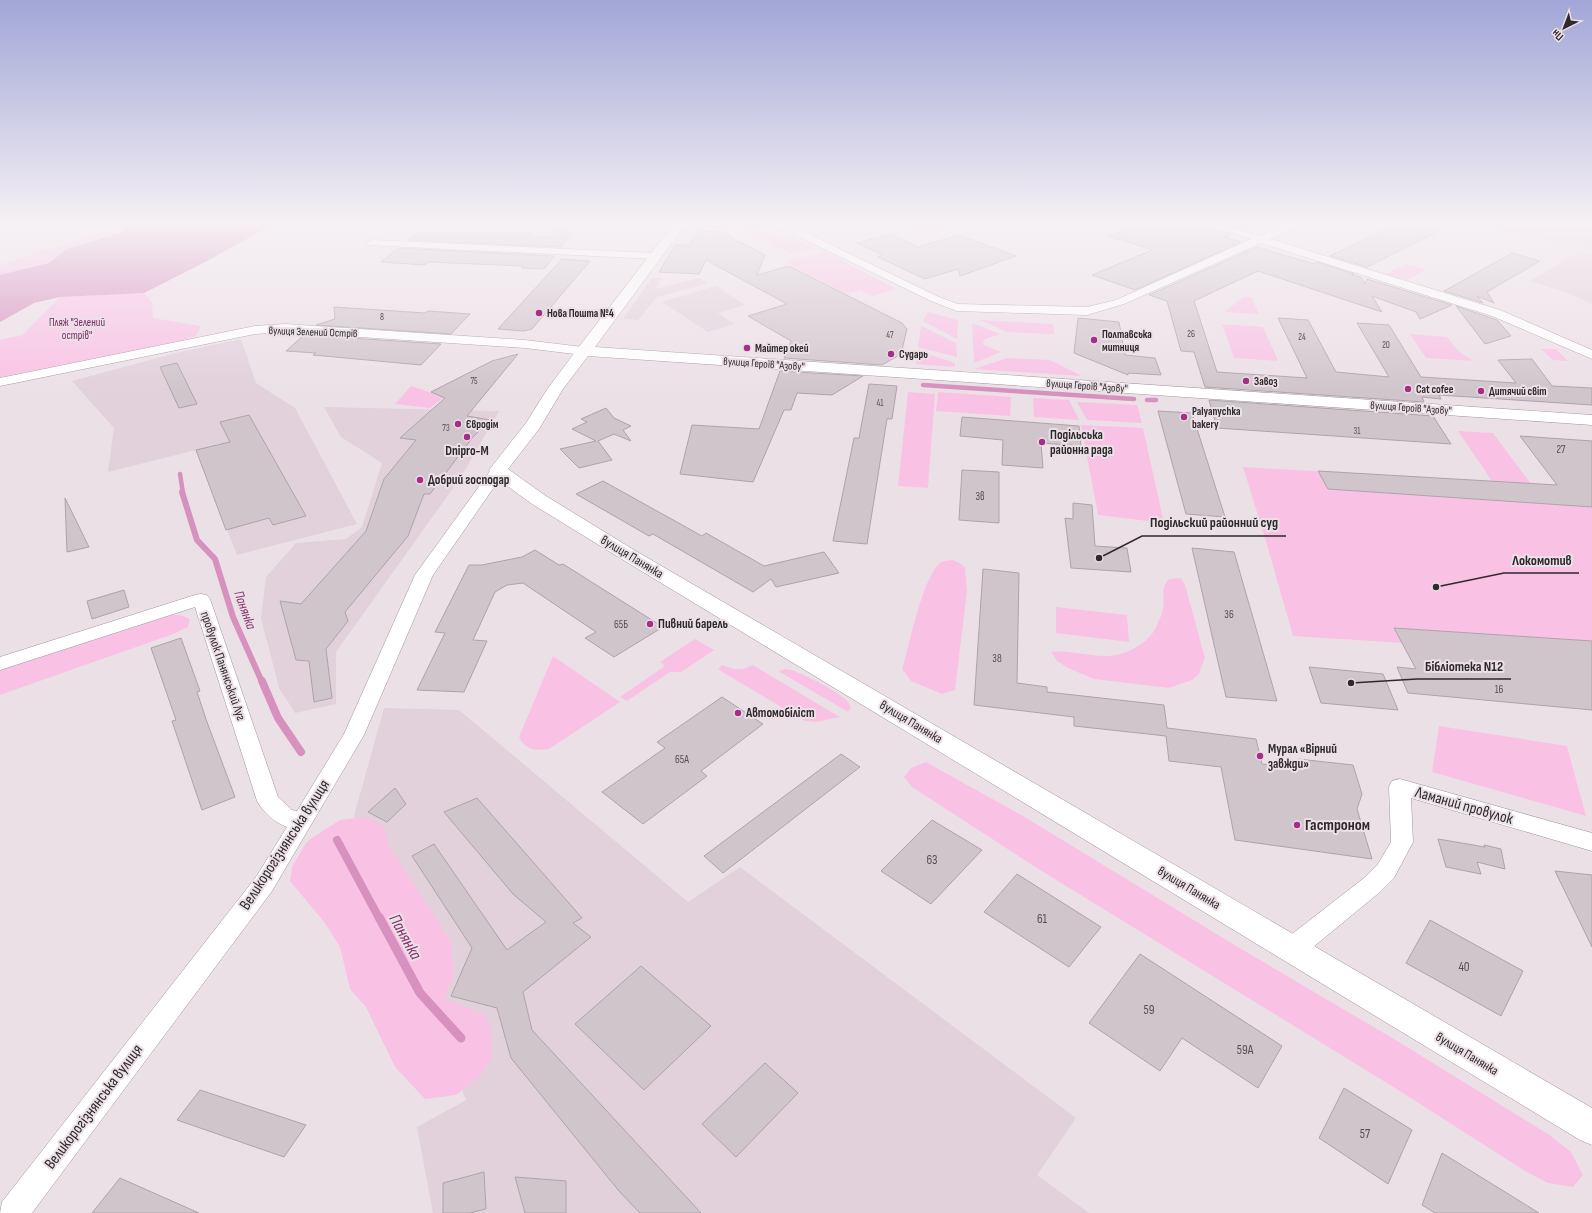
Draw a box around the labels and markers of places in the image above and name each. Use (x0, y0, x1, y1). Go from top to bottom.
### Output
place label: Нова Пошта №4 (547, 307, 614, 320)
marker: Нова Пошта №4 (534, 308, 544, 318)
place label: Полтавська митниця (1102, 328, 1152, 354)
marker: Полтавська митниця (1089, 335, 1099, 345)
place label: Майтер окей (755, 342, 809, 355)
marker: Майтер окей (742, 343, 752, 353)
place label: Сударь (899, 348, 928, 361)
marker: Сударь (886, 349, 896, 359)
place label: Завоз (1254, 375, 1278, 388)
marker: Завоз (1241, 376, 1251, 386)
place label: Cat cofee (1416, 383, 1454, 396)
marker: Cat cofee (1403, 384, 1413, 394)
place label: Дитячий світ (1489, 385, 1546, 398)
marker: Дитячий світ (1476, 386, 1486, 396)
place label: Palyanychka bakery (1192, 405, 1241, 431)
marker: Palyanychka bakery (1179, 412, 1189, 422)
place label: Євродім (466, 418, 499, 431)
marker: Євродім (453, 419, 463, 429)
place label: Подільська районна рада (1050, 427, 1113, 458)
marker: Dnipro-M (462, 432, 472, 442)
marker: Подільська районна рада (1037, 437, 1047, 447)
place label: Dnipro-M (445, 443, 489, 459)
place label: Добрий господар (428, 472, 510, 488)
marker: Добрий господар (415, 475, 425, 485)
callout: Подільский районний суд (1142, 510, 1286, 536)
callout: Локомотив (1504, 547, 1579, 573)
place label: Пивний барель (658, 616, 728, 632)
marker: Пивний барель (645, 619, 655, 629)
callout: Бібліотека N12 (1417, 653, 1511, 679)
place label: Автомобіліст (745, 705, 815, 721)
marker: Автомобіліст (733, 708, 743, 718)
place label: Мурал «Вірний завжди» (1268, 741, 1337, 772)
marker: Мурал «Вірний завжди» (1255, 751, 1265, 761)
place label: Гастроном (1305, 816, 1370, 835)
marker: Гастроном (1292, 820, 1302, 830)

